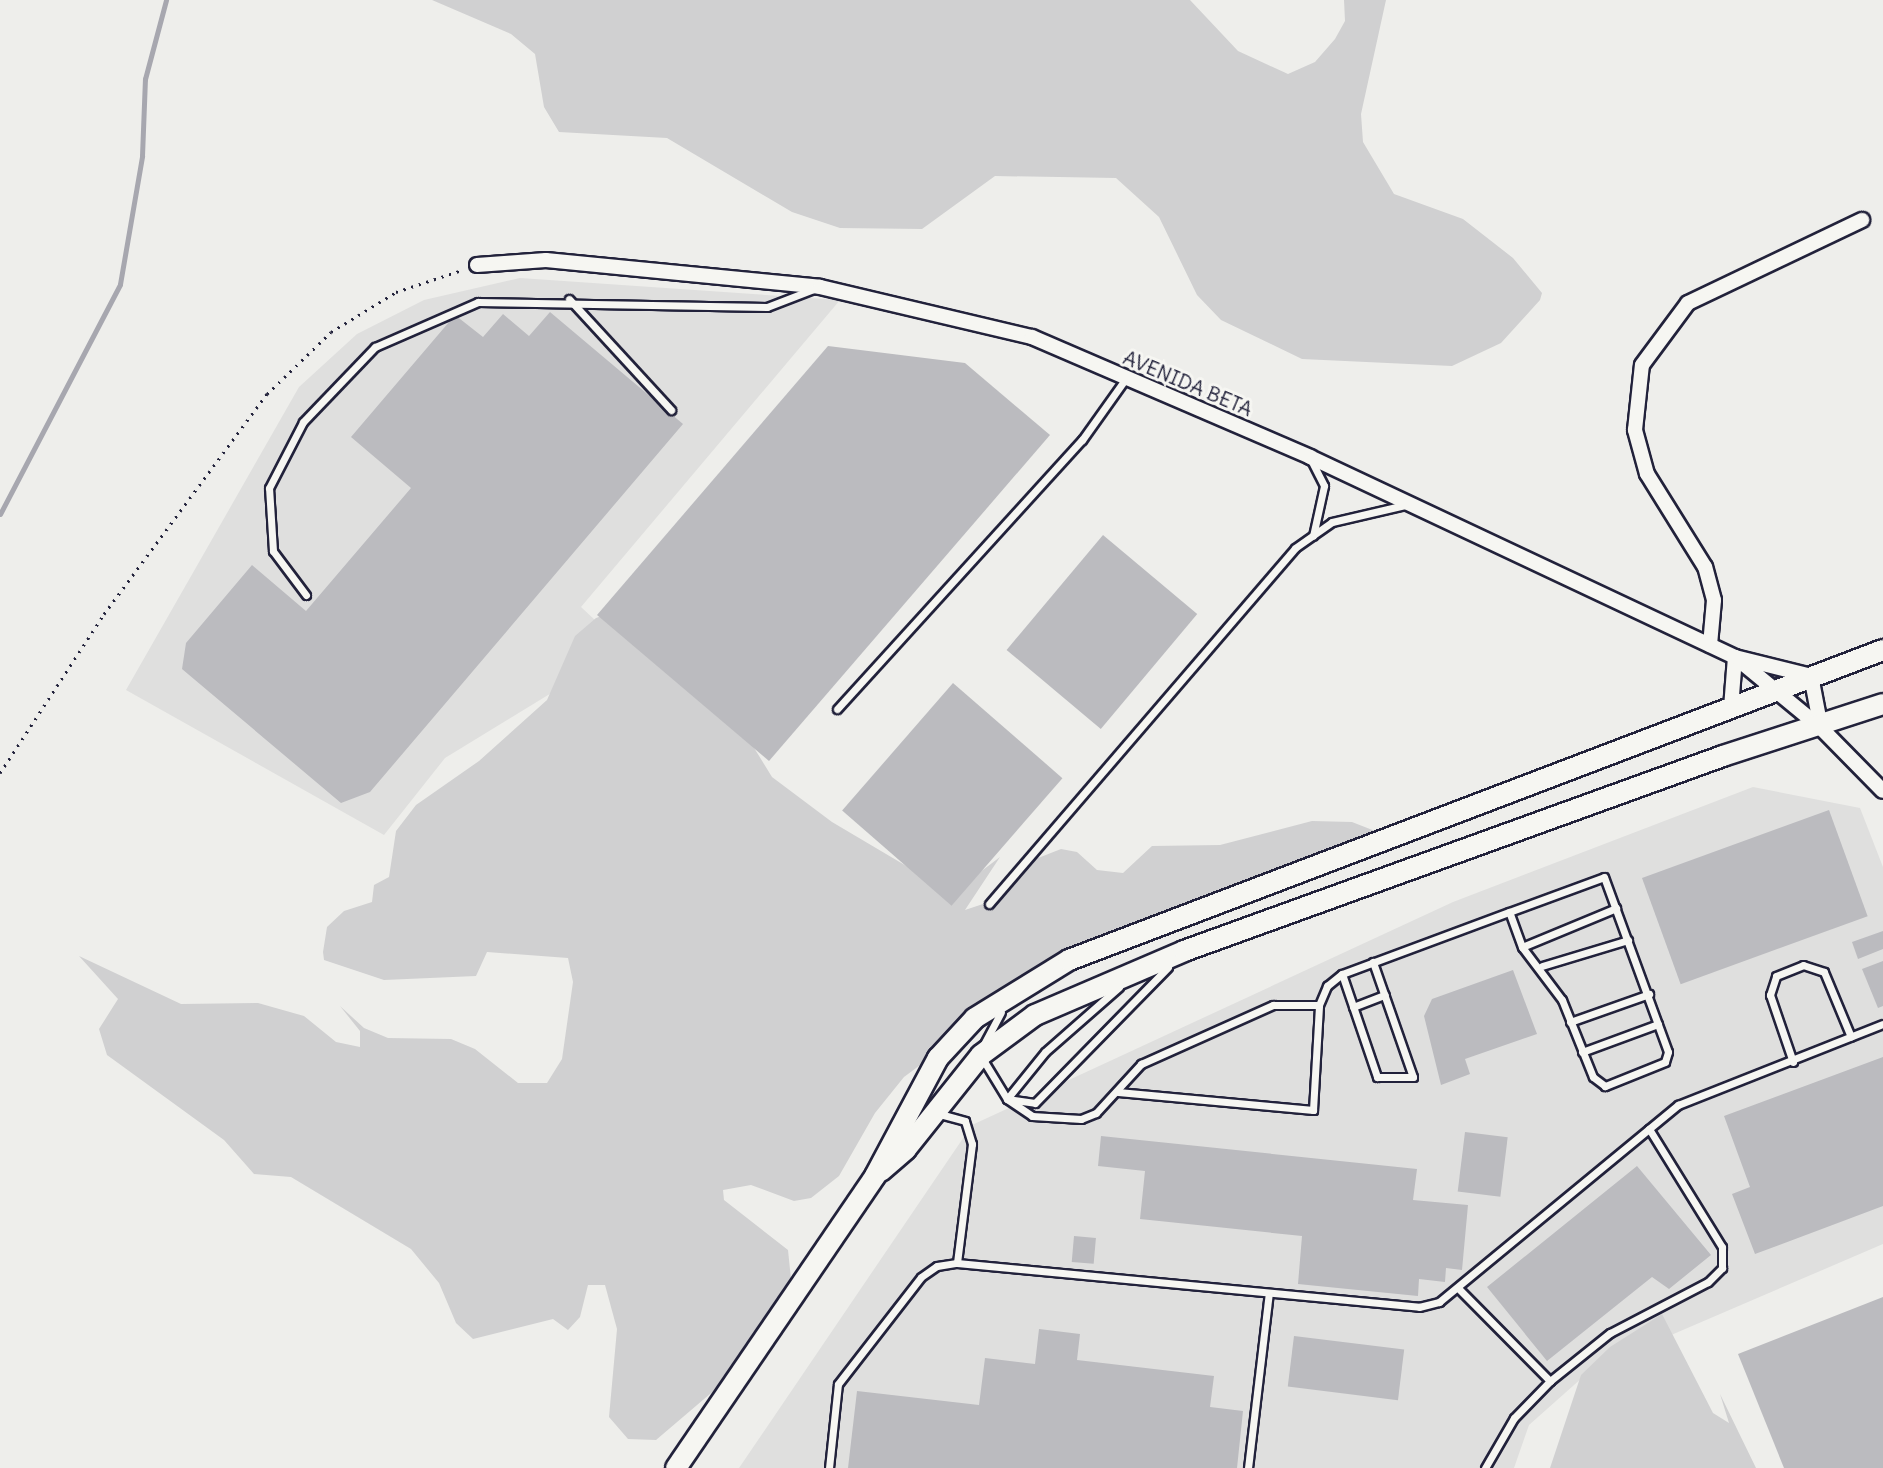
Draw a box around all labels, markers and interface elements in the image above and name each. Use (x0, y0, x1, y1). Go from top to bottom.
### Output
street label: AVENIDA BETA (1120, 345, 1256, 421)

